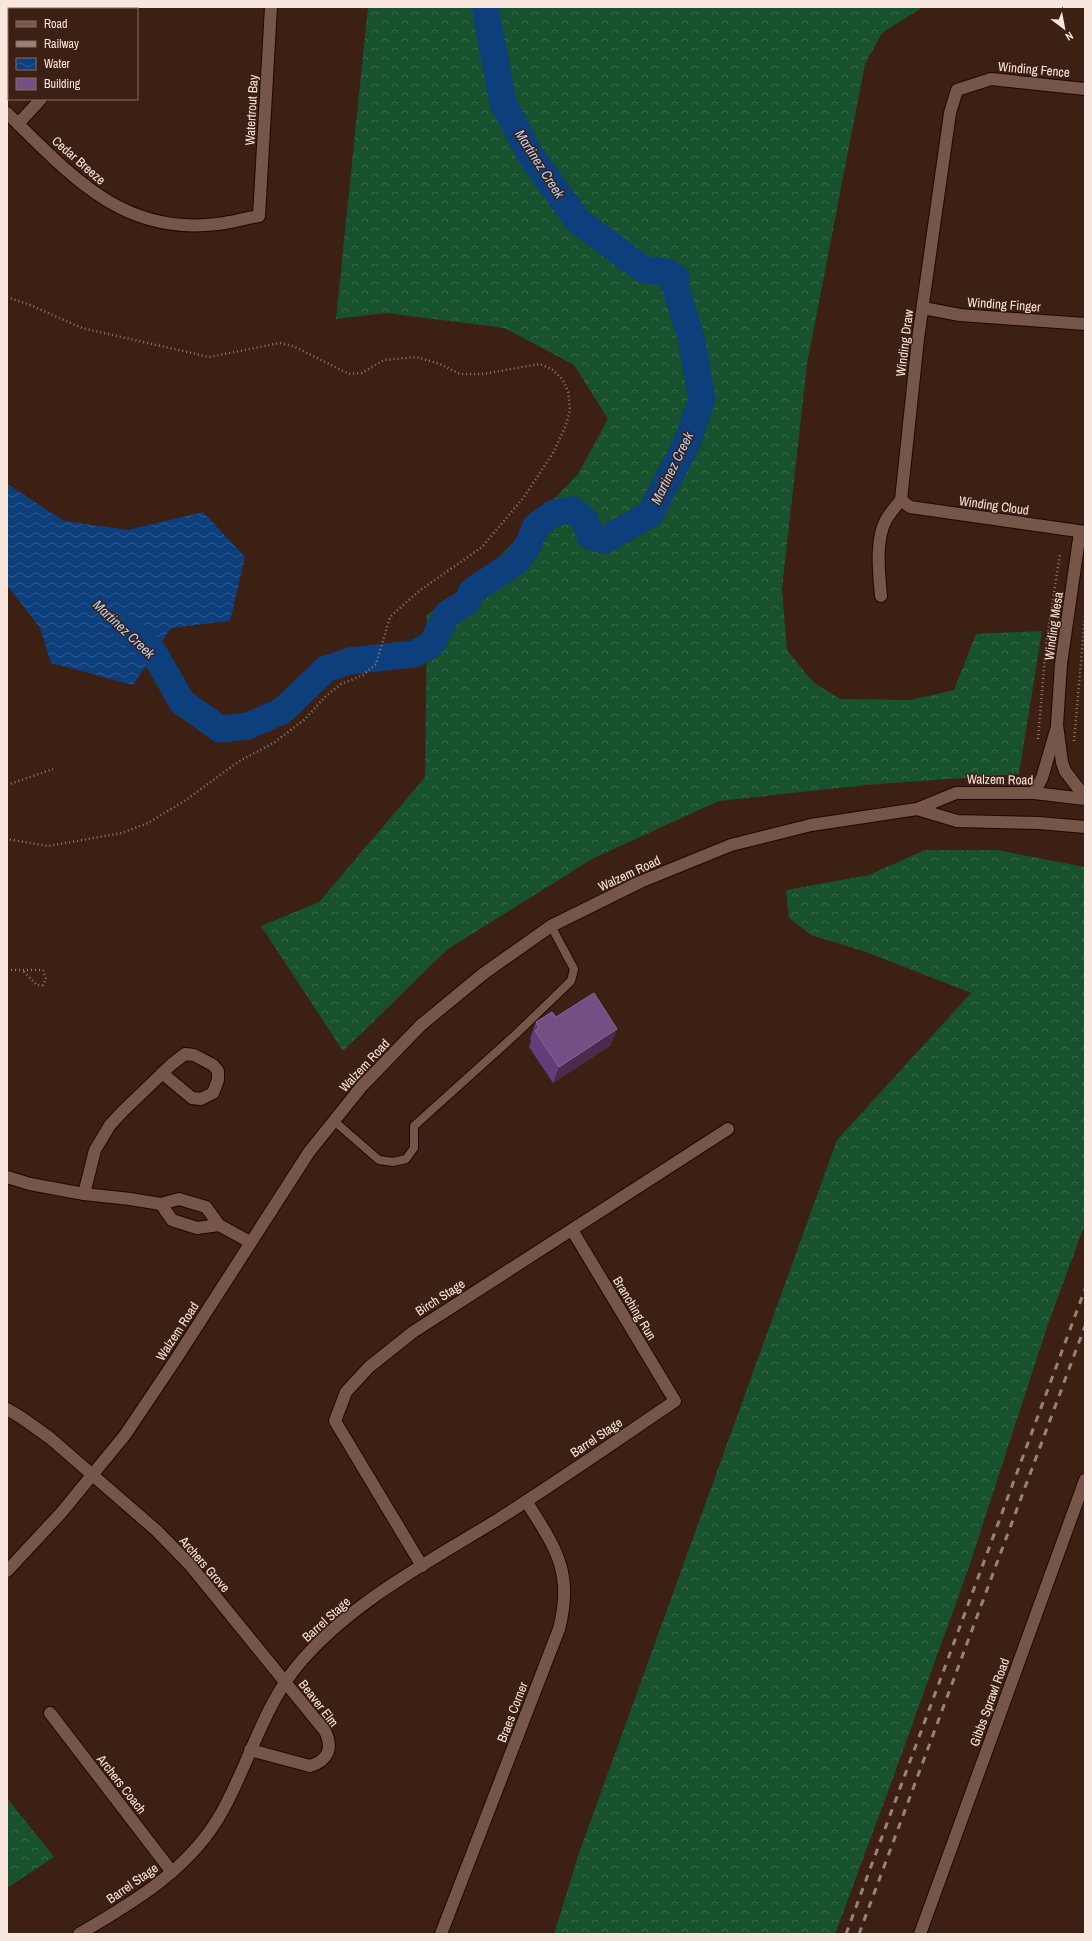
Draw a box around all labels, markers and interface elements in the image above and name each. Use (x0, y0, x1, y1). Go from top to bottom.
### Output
legend (8, 8, 138, 100)
north arrow (1044, 8, 1084, 48)
text: Road (44, 16, 68, 32)
text: N (1063, 29, 1076, 44)
text: Railway (44, 36, 79, 52)
text: Water (44, 56, 71, 72)
street label: Winding Fence (997, 58, 1071, 81)
street label: Watertrout Bay (241, 74, 262, 146)
text: Building (44, 76, 81, 92)
water label: Martinez Creek (511, 126, 570, 203)
street label: Cedar Breeze (48, 132, 109, 188)
street label: Winding Finger (967, 293, 1042, 316)
street label: Winding Draw (892, 308, 917, 378)
water label: Martinez Creek (647, 428, 698, 507)
street label: Winding Cloud (958, 492, 1030, 519)
street label: Winding Mesa (1040, 591, 1067, 661)
water label: Martinez Creek (89, 596, 160, 663)
street label: Walzem Road (967, 770, 1033, 789)
street label: Walzem Road (595, 852, 663, 895)
street label: Walzem Road (335, 1035, 393, 1095)
street label: Branching Run (609, 1273, 660, 1343)
street label: Birch Stage (412, 1275, 468, 1320)
street label: Walzem Road (152, 1299, 203, 1364)
street label: Barrel Stage (567, 1414, 626, 1461)
street label: Archers Grove (175, 1532, 234, 1596)
street label: Barrel Stage (299, 1593, 354, 1646)
street label: Gibbs Sprawl Road (966, 1656, 1013, 1749)
street label: Beaver Elm (295, 1676, 342, 1730)
street label: Braes Corner (493, 1679, 532, 1745)
street label: Archers Coach (93, 1751, 150, 1817)
street label: Barrel Stage (103, 1859, 161, 1907)

